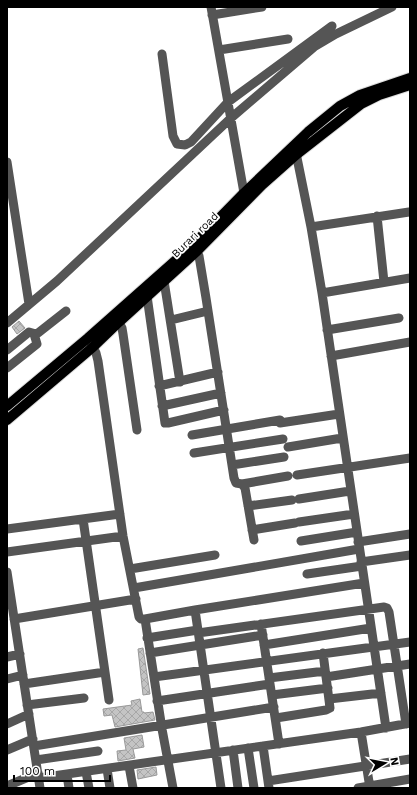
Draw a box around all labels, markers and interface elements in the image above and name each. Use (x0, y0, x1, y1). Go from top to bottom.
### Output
street label: Burari road (169, 210, 221, 260)
north arrow (365, 743, 405, 783)
text: N (387, 756, 401, 766)
scale bar (14, 757, 110, 783)
text: 100 m (20, 764, 55, 778)

